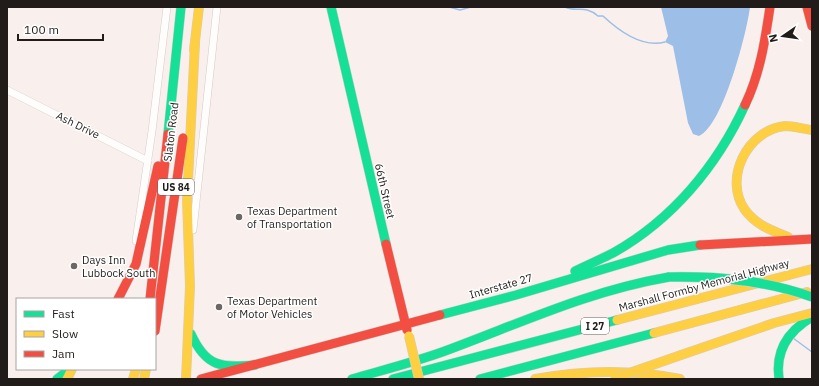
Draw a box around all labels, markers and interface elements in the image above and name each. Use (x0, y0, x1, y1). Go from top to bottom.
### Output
scale bar (18, 16, 103, 42)
north arrow (763, 16, 803, 56)
text: 100 m (24, 22, 59, 37)
text: N (766, 33, 781, 44)
street label: Slaton Road (160, 102, 182, 162)
street label: Ash Drive (54, 108, 102, 142)
street label: 66th Street (372, 162, 398, 220)
road number: US 84 (158, 179, 194, 195)
place label: Texas Department of Transportation (247, 204, 337, 231)
marker: Texas Department of Transportation (234, 212, 244, 222)
place label: Days Inn Lubbock South (82, 253, 155, 280)
street label: Marshall Formby Memorial Highway (617, 255, 791, 315)
marker: Days Inn Lubbock South (69, 261, 79, 271)
street label: Interstate 27 (468, 270, 534, 302)
place label: Texas Department of Motor Vehicles (227, 294, 317, 321)
legend (16, 298, 156, 370)
marker: Texas Department of Motor Vehicles (214, 302, 224, 312)
text: Fast (52, 306, 75, 321)
road number: I 27 (581, 318, 609, 334)
text: Slow (52, 326, 78, 341)
text: Jam (52, 346, 75, 361)

